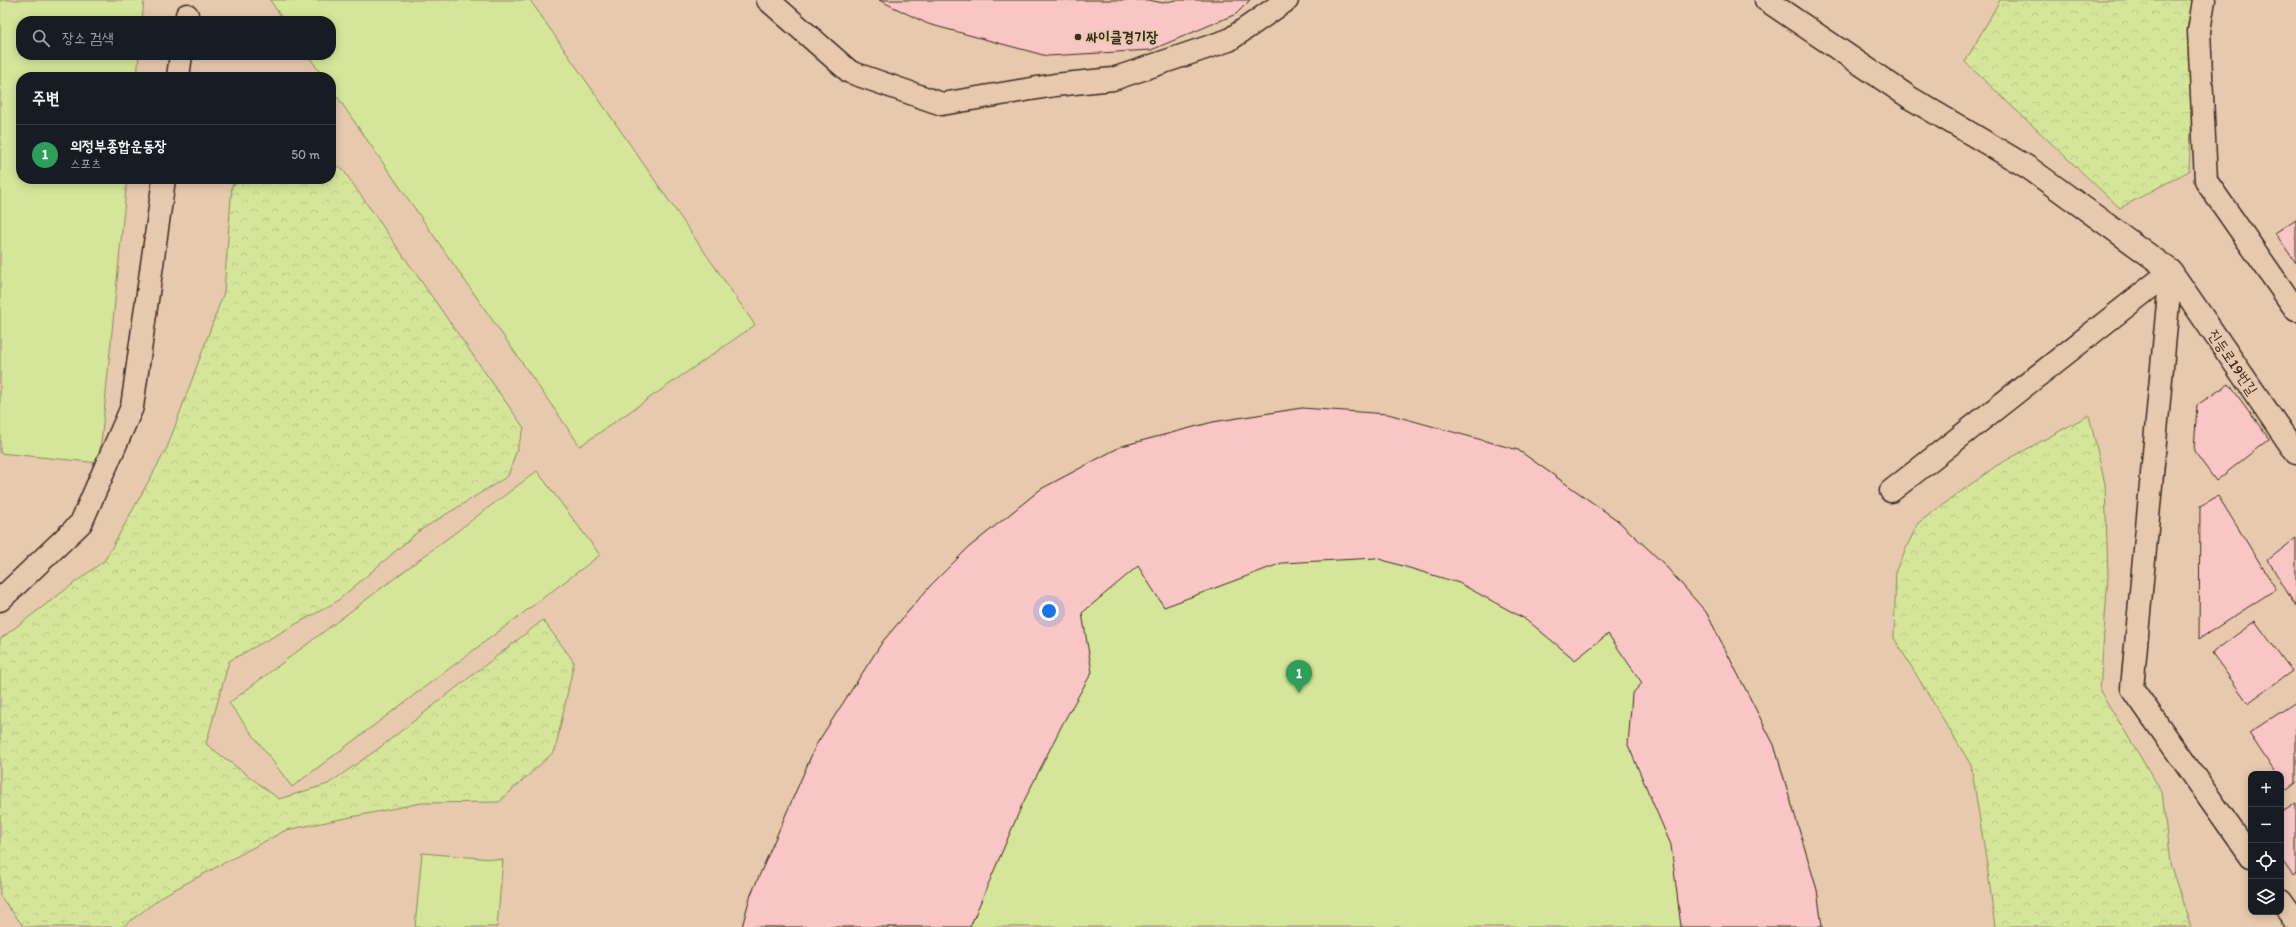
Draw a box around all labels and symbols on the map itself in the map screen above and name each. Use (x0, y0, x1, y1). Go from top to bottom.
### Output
place label: 싸이클경기장 (1085, 28, 1158, 46)
marker: 싸이클경기장 (1073, 32, 1083, 42)
street label: 진등로19번길 (2205, 326, 2261, 398)
your location (1039, 601, 1059, 621)
pin: 1 (1286, 660, 1312, 693)

